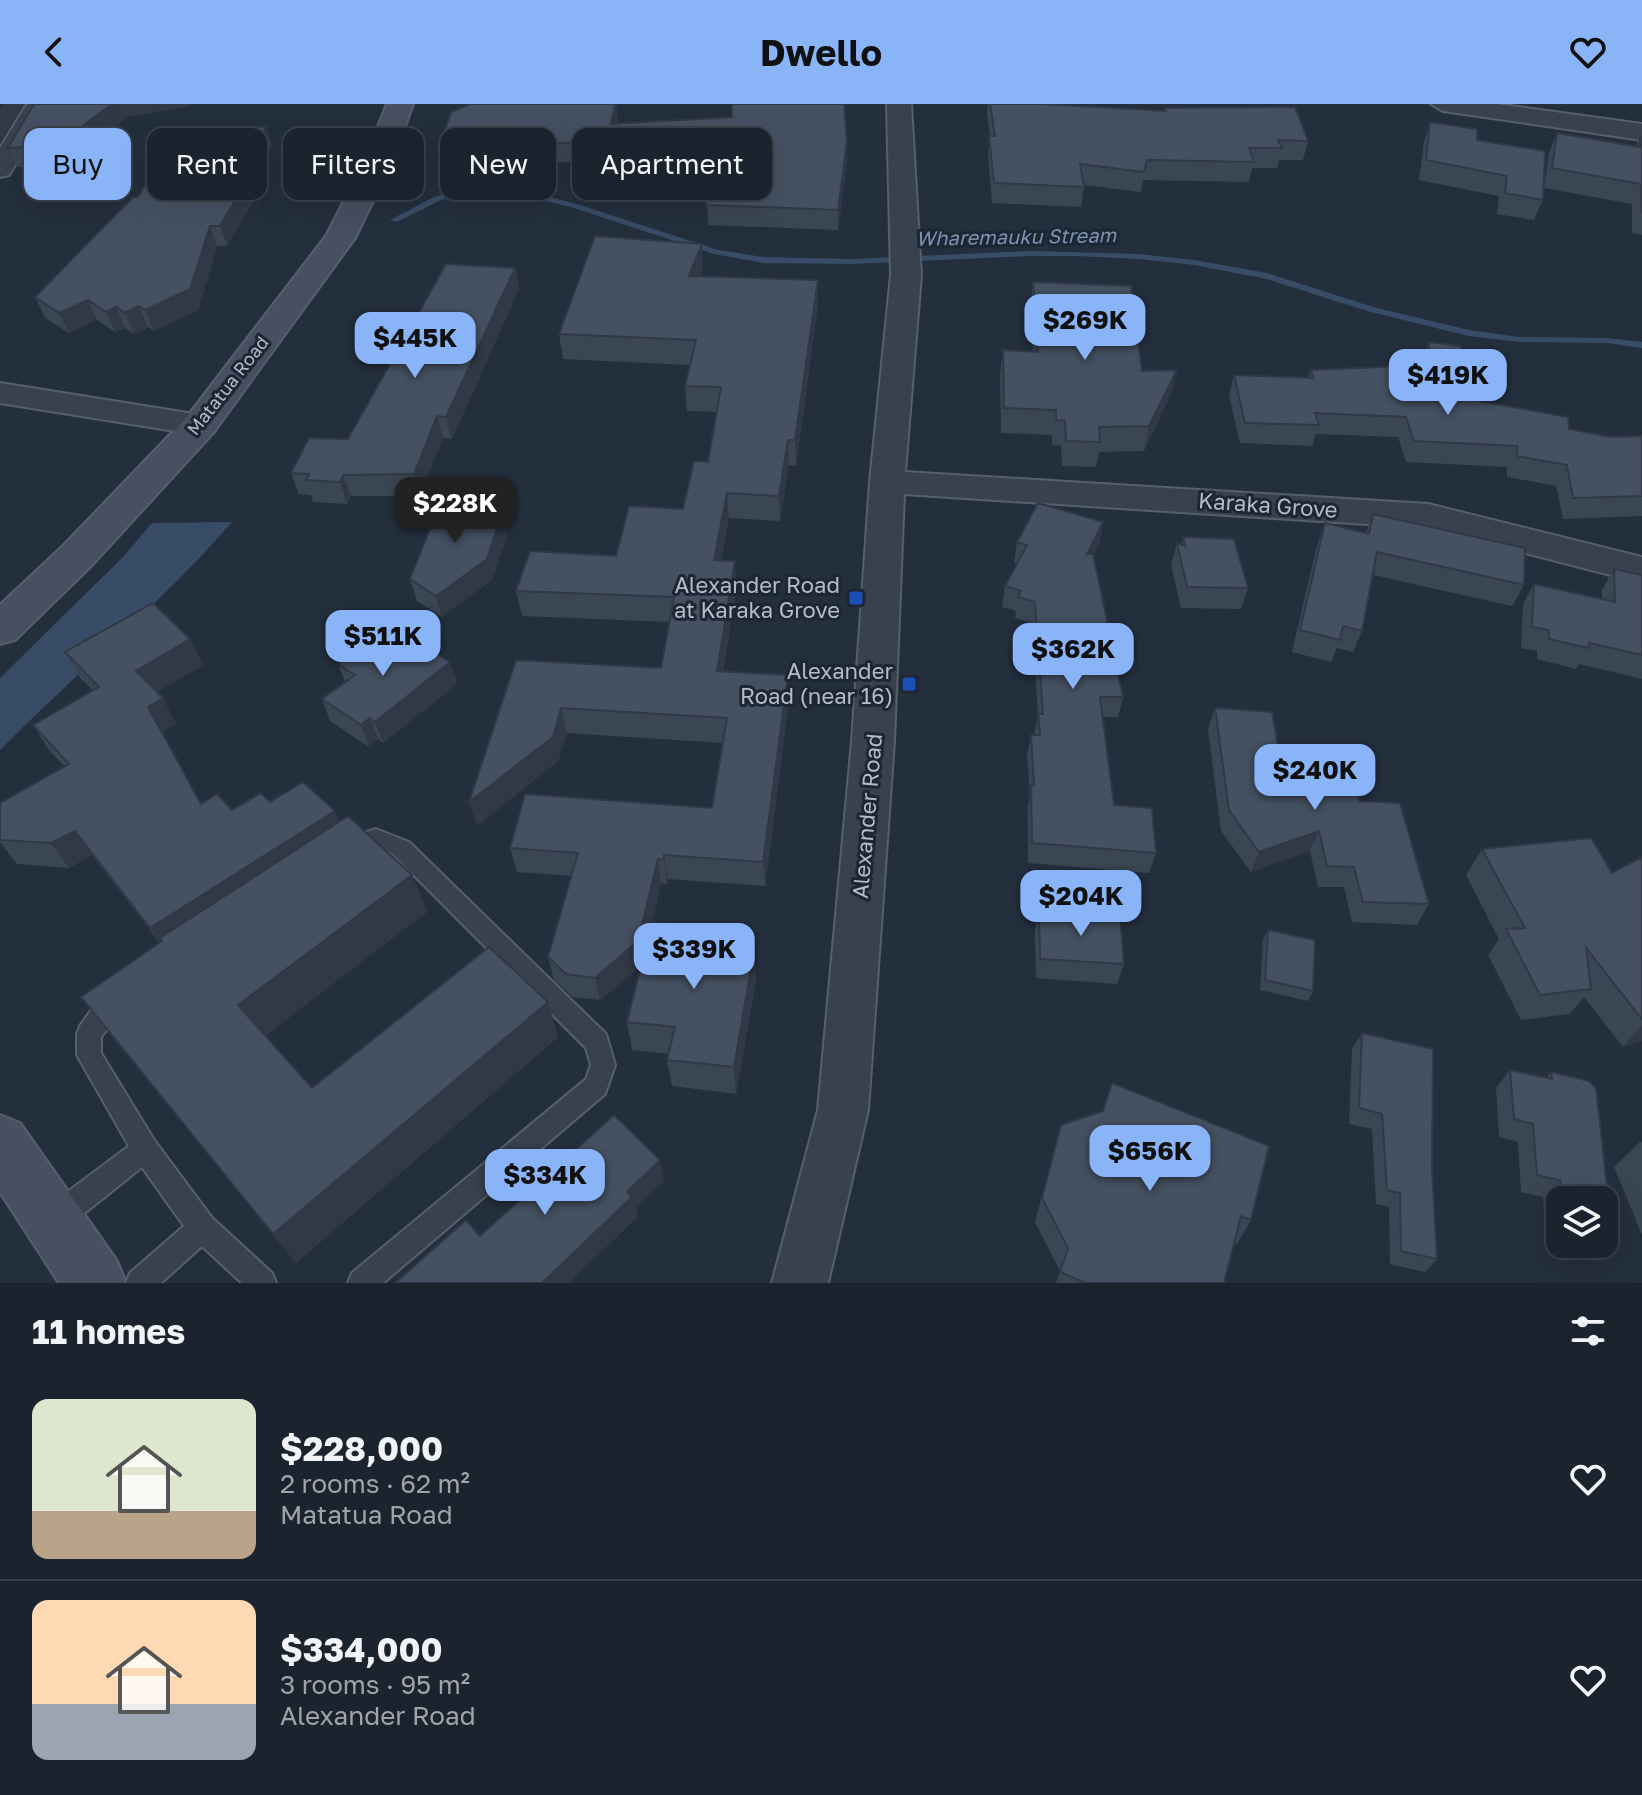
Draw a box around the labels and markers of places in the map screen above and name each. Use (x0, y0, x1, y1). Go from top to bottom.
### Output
pin: $269K (1029, 294, 1141, 362)
pin: $445K (359, 312, 471, 380)
pin: $419K (1392, 349, 1504, 417)
pin: $228K (399, 477, 511, 545)
place label: Alexander Road at Karaka Grove (674, 571, 840, 623)
marker: Alexander Road at Karaka Grove (847, 589, 865, 607)
pin: $511K (327, 610, 439, 678)
pin: $362K (1017, 623, 1129, 691)
place label: Alexander Road (near 16) (740, 657, 893, 709)
marker: Alexander Road (near 16) (900, 675, 918, 693)
pin: $240K (1259, 744, 1371, 812)
pin: $204K (1025, 870, 1137, 938)
pin: $339K (638, 923, 750, 991)
pin: $656K (1094, 1125, 1206, 1193)
pin: $334K (489, 1149, 601, 1217)

